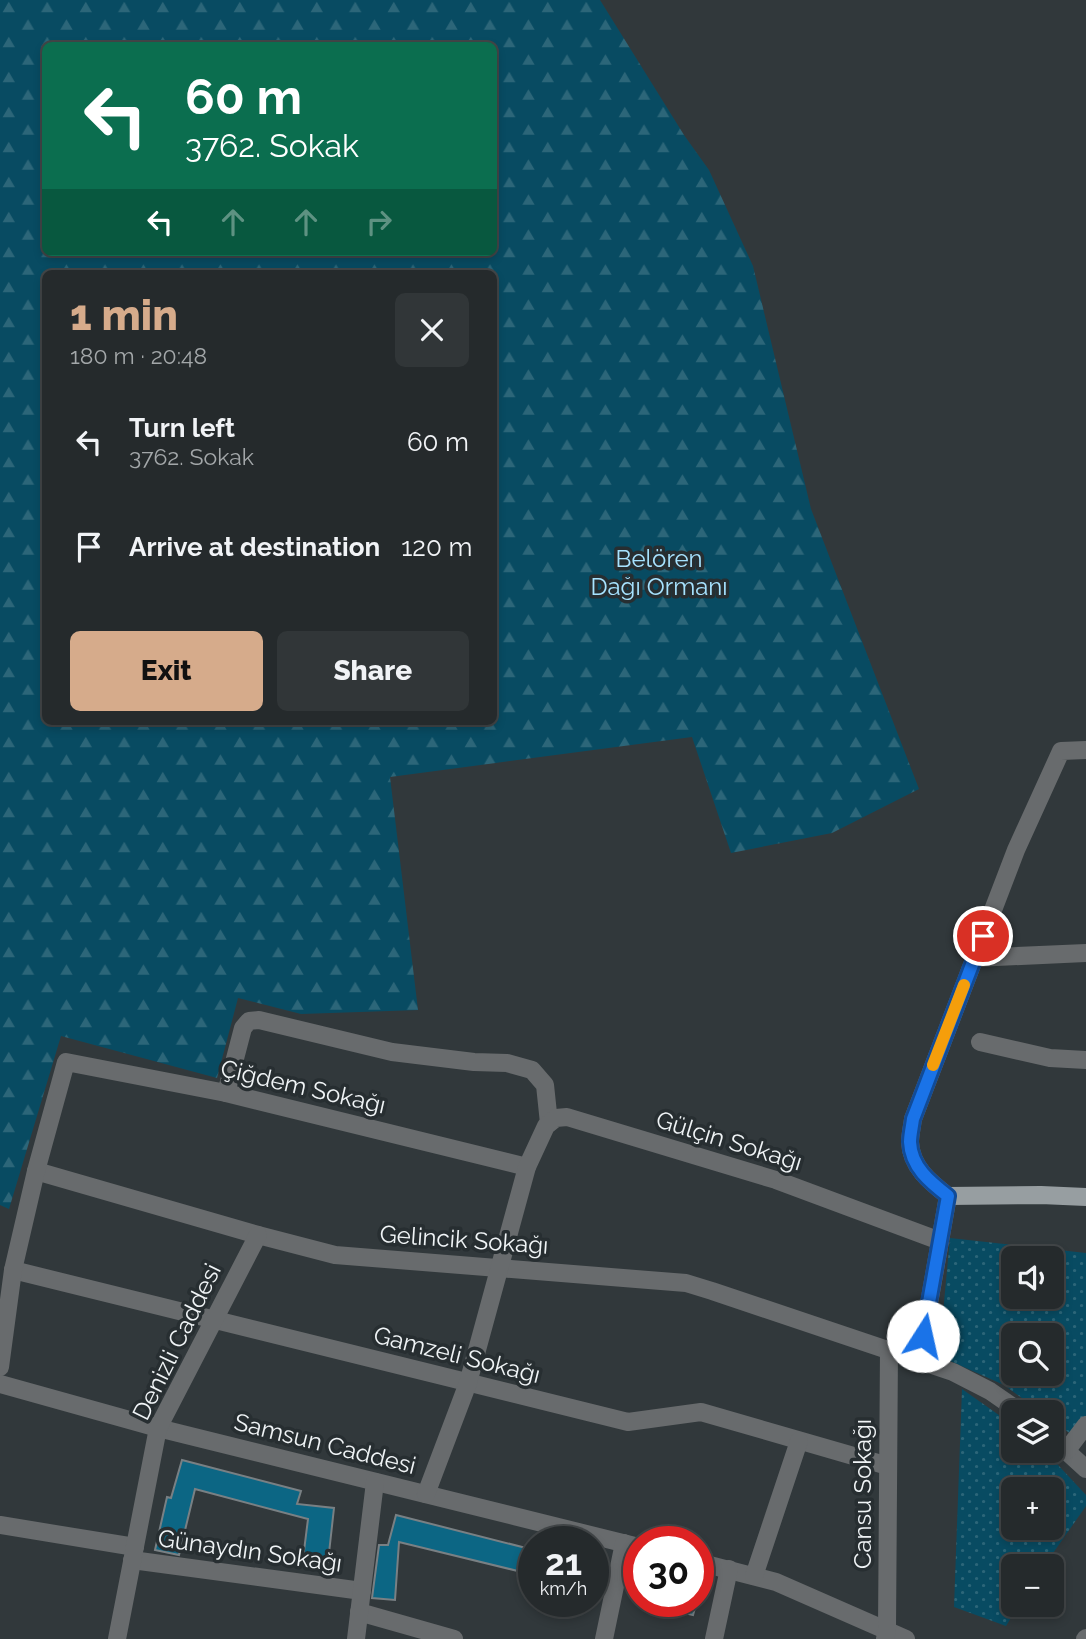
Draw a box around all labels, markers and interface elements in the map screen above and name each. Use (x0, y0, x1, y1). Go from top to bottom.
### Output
text: 60 m (185, 68, 302, 125)
icon: left (70, 70, 161, 161)
text: 3762. Sokak (185, 127, 359, 164)
icon: left (141, 203, 179, 241)
icon: ahead (214, 203, 252, 241)
icon: ahead (287, 203, 325, 241)
icon: right (360, 203, 398, 241)
text: 1 min (70, 291, 178, 340)
button: close (395, 293, 469, 367)
text: 180 m · 20:48 (70, 342, 207, 369)
text: Turn left (129, 413, 235, 443)
icon: left (70, 423, 108, 461)
text: 60 m (407, 427, 469, 457)
text: 3762. Sokak (129, 443, 254, 470)
icon: arrive (70, 528, 108, 566)
text: Arrive at destination (129, 532, 380, 562)
text: 120 m (401, 532, 472, 562)
park label: Belören Dağı Ormanı (590, 544, 728, 601)
button: Exit (70, 631, 263, 711)
button: Share (277, 631, 469, 711)
pin (953, 906, 1013, 966)
icon: arrive (964, 917, 1002, 955)
street label: Çiğdem Sokağı (218, 1053, 388, 1120)
street label: Gülçin Sokağı (653, 1105, 806, 1176)
street label: Gelincik Sokağı (379, 1219, 549, 1260)
map controls (1001, 1246, 1064, 1617)
button: sound (1001, 1246, 1064, 1309)
street label: Denizli Caddesi (126, 1259, 227, 1425)
position arrow (886, 1299, 960, 1373)
street label: Gamzeli Sokağı (371, 1320, 543, 1389)
button: search (1001, 1323, 1064, 1386)
button: layers (1001, 1400, 1064, 1463)
street label: Samsun Caddesi (231, 1407, 419, 1480)
street label: Cansu Sokağı (848, 1419, 877, 1569)
button: + (1001, 1477, 1064, 1540)
street label: Günaydın Sokağı (156, 1523, 344, 1578)
speed limit sign: 30 (623, 1526, 714, 1617)
text: 21 (545, 1542, 582, 1583)
button: − (1001, 1554, 1064, 1617)
text: km/h (540, 1578, 587, 1599)

